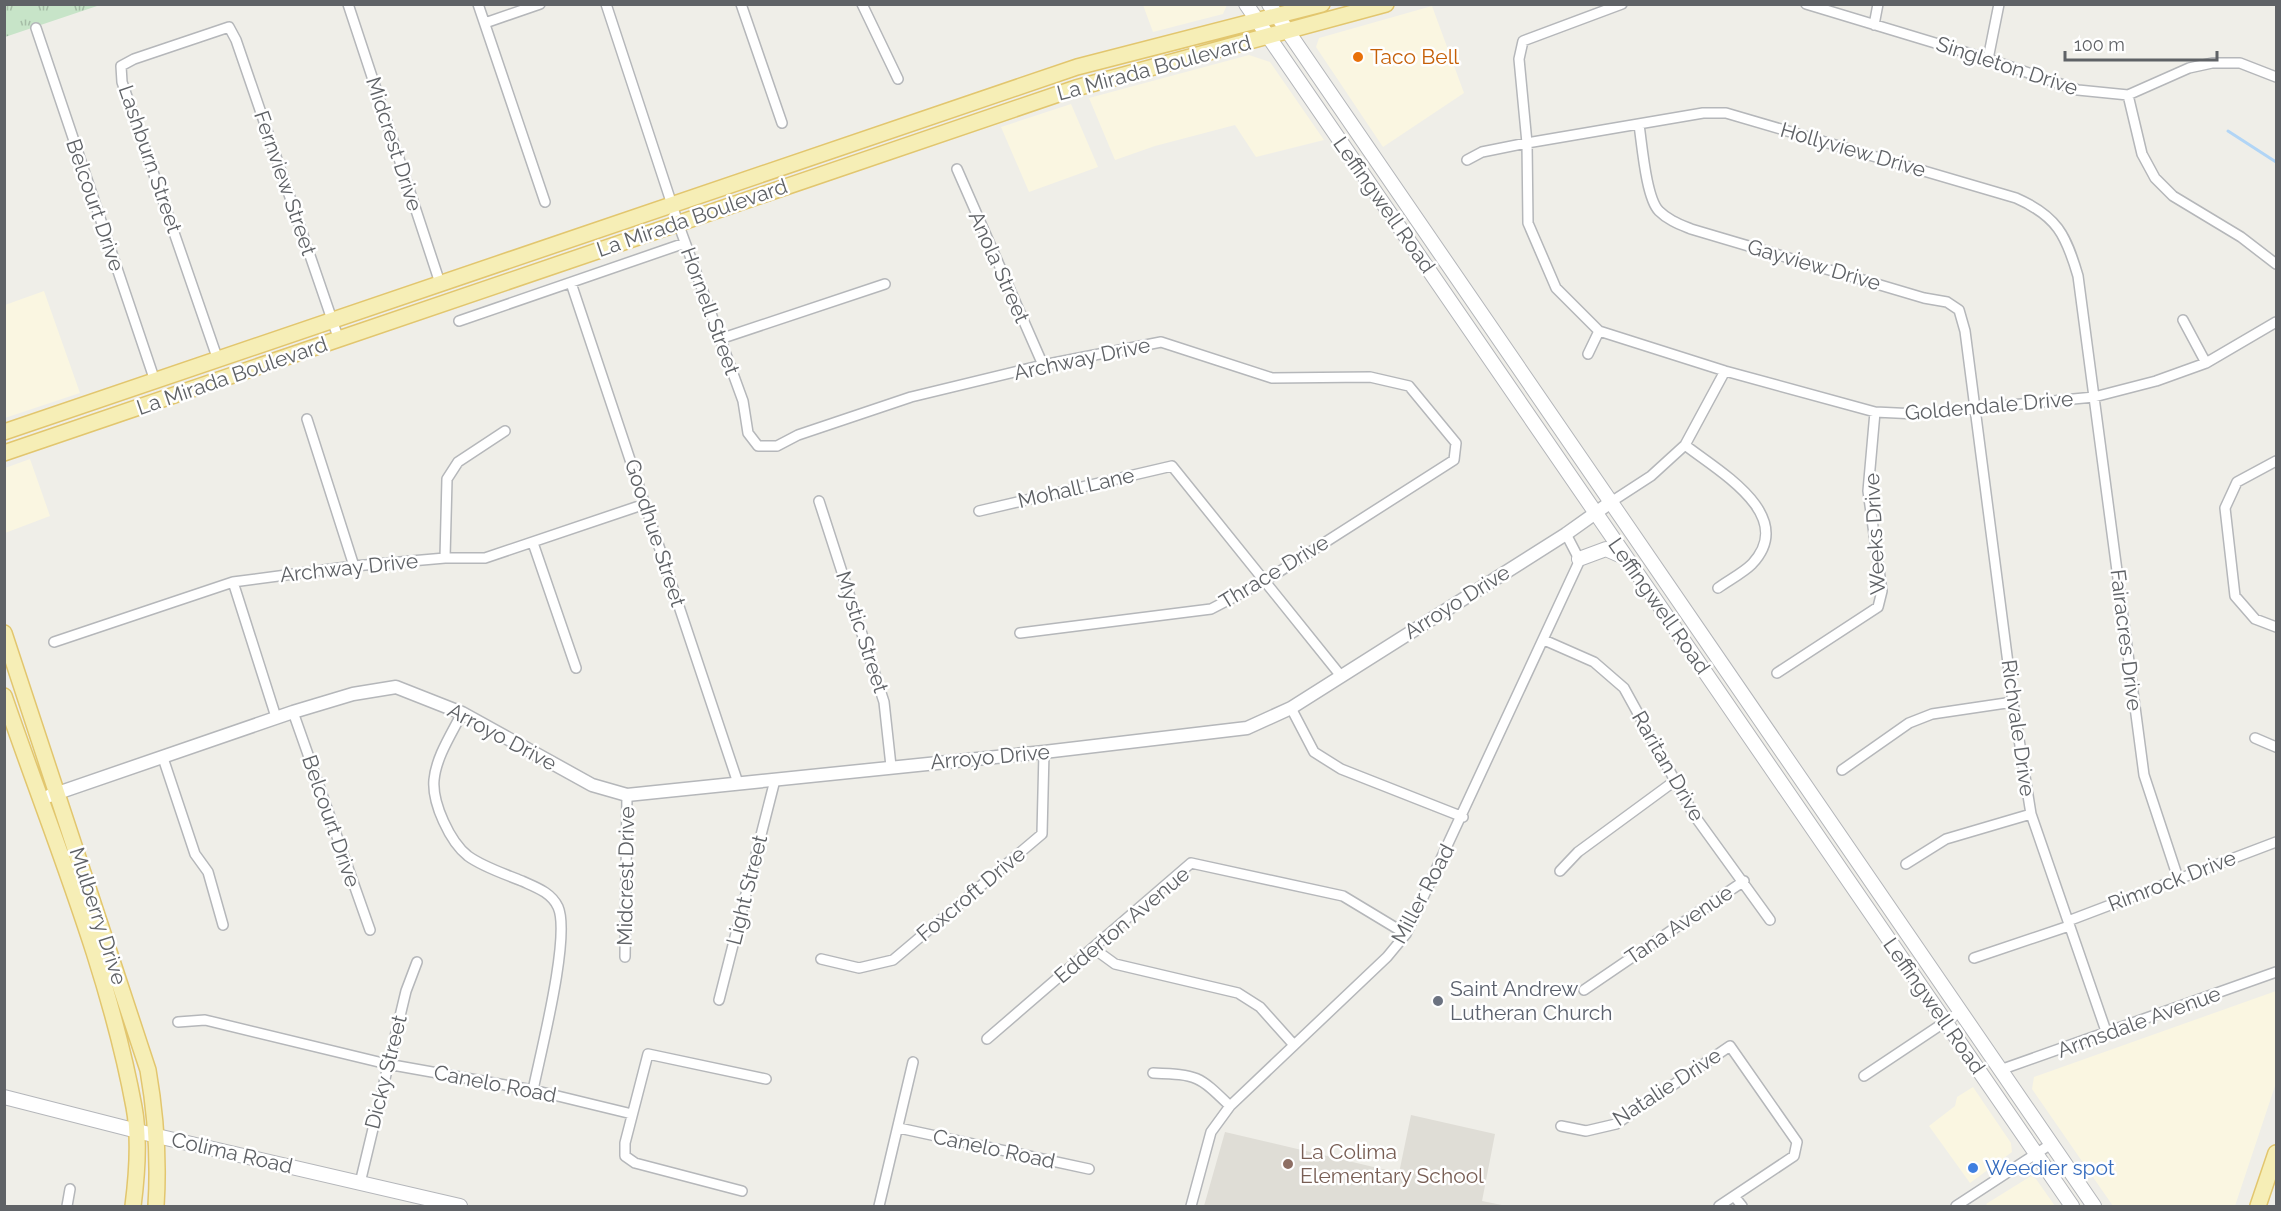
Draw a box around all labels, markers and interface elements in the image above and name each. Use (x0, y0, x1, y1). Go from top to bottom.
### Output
scale bar (2065, 24, 2216, 62)
street label: La Mirada Boulevard (1054, 30, 1254, 105)
street label: Singleton Drive (1933, 31, 2081, 100)
text: 100 m (2074, 34, 2125, 55)
place label: Taco Bell (1370, 44, 1459, 69)
marker: Taco Bell (1351, 50, 1365, 64)
street label: Midcrest Drive (361, 74, 428, 214)
street label: Lashburn Street (113, 82, 187, 236)
street label: Fernview Street (249, 107, 322, 258)
street label: Hollyview Drive (1778, 117, 1929, 182)
street label: Leffingwell Road (1328, 132, 1441, 278)
street label: Belcourt Drive (61, 135, 130, 274)
street label: La Mirada Boulevard (593, 173, 790, 262)
street label: Anola Street (964, 207, 1035, 327)
street label: Gayview Drive (1745, 234, 1884, 295)
street label: Hornell Street (676, 244, 745, 378)
street label: La Mirada Boulevard (133, 331, 330, 420)
street label: Archway Drive (1011, 332, 1152, 385)
street label: Goldendale Drive (1904, 386, 2074, 425)
street label: Goodhue Street (620, 456, 691, 610)
street label: Mohall Lane (1015, 462, 1137, 513)
street label: Weeks Drive (1859, 472, 1890, 596)
street label: Thrace Drive (1215, 529, 1333, 614)
street label: Leffingwell Road (1603, 533, 1716, 679)
street label: Archway Drive (279, 548, 419, 587)
street label: Arroyo Drive (1399, 559, 1514, 644)
street label: Mystic Street (831, 568, 894, 696)
street label: Fairacres Drive (2105, 568, 2148, 712)
street label: Richvale Drive (1997, 658, 2040, 798)
street label: Arroyo Drive (444, 697, 561, 776)
street label: Raritan Drive (1627, 706, 1710, 825)
street label: Arroyo Drive (929, 739, 1051, 774)
street label: Belcourt Drive (297, 751, 366, 890)
street label: Midcrest Drive (612, 806, 639, 946)
street label: Light Street (721, 832, 772, 948)
street label: Miller Road (1386, 840, 1459, 948)
street label: Foxcroft Drive (911, 841, 1030, 946)
street label: Mulberry Drive (65, 844, 132, 988)
street label: Rimrock Drive (2104, 845, 2239, 916)
street label: Edderton Avenue (1049, 861, 1194, 988)
street label: Tana Avenue (1620, 880, 1737, 970)
street label: Leffingwell Road (1878, 933, 1991, 1079)
place label: Saint Andrew Lutheran Church (1450, 976, 1613, 1025)
street label: Armsdale Avenue (2054, 980, 2224, 1063)
marker: Saint Andrew Lutheran Church (1431, 994, 1445, 1008)
street label: Dicky Street (359, 1012, 412, 1131)
street label: Natalie Drive (1608, 1042, 1726, 1131)
street label: Canelo Road (432, 1059, 559, 1108)
street label: Canelo Road (931, 1123, 1058, 1174)
street label: Colima Road (169, 1126, 295, 1179)
place label: La Colima Elementary School (1300, 1139, 1484, 1188)
place label: Weedier spot (1985, 1155, 2115, 1180)
marker: La Colima Elementary School (1281, 1157, 1295, 1171)
marker: Weedier spot (1966, 1161, 1980, 1175)

